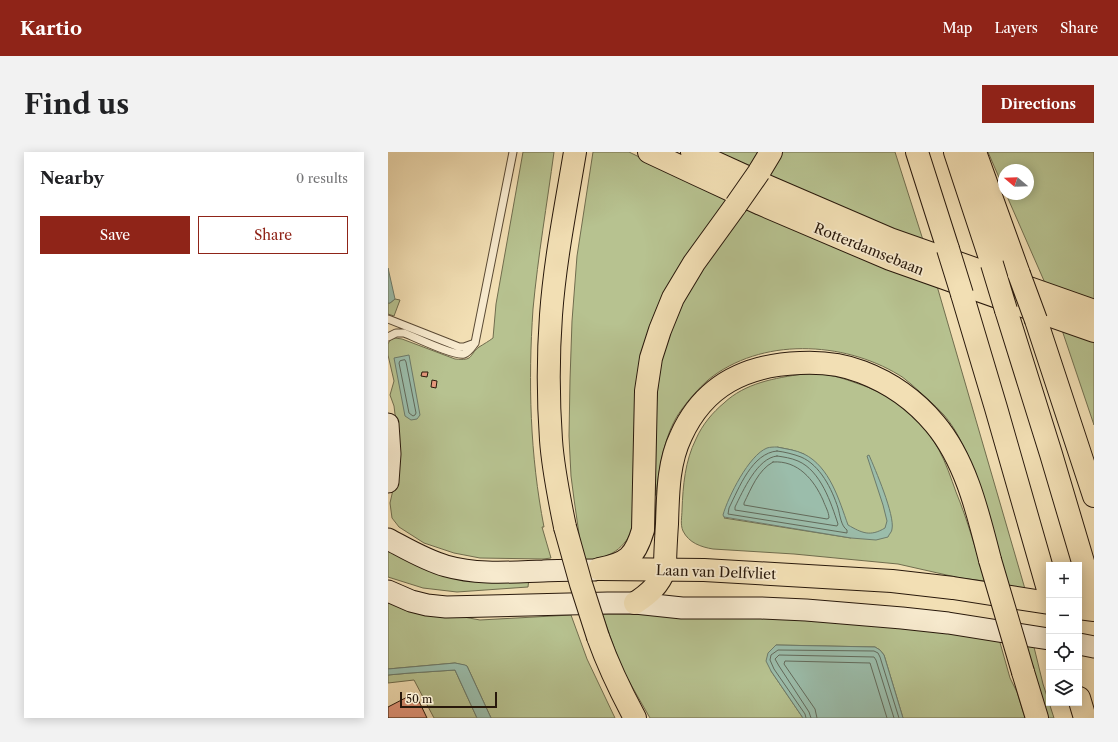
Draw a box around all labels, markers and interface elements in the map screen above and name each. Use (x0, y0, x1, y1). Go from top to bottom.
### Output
text: Kartio (20, 17, 82, 40)
text: Map (942, 19, 972, 37)
text: Layers (994, 19, 1038, 37)
text: Share (1060, 19, 1098, 37)
button: Directions (982, 85, 1094, 123)
text: Find us (24, 87, 129, 121)
north arrow (998, 164, 1034, 200)
text: Nearby (40, 168, 104, 188)
text: 0 results (296, 170, 348, 186)
button: Save (40, 216, 190, 254)
button: Share (198, 216, 348, 254)
street label: Rotterdamsebaan (811, 219, 927, 279)
street label: Laan van Delfvliet (656, 561, 776, 583)
map controls (1046, 562, 1082, 706)
button: + (1046, 562, 1082, 598)
button: − (1046, 598, 1082, 634)
button: locate (1046, 634, 1082, 670)
button: layers (1046, 670, 1082, 706)
scale bar (400, 690, 497, 709)
text: 50 m (406, 692, 432, 706)

